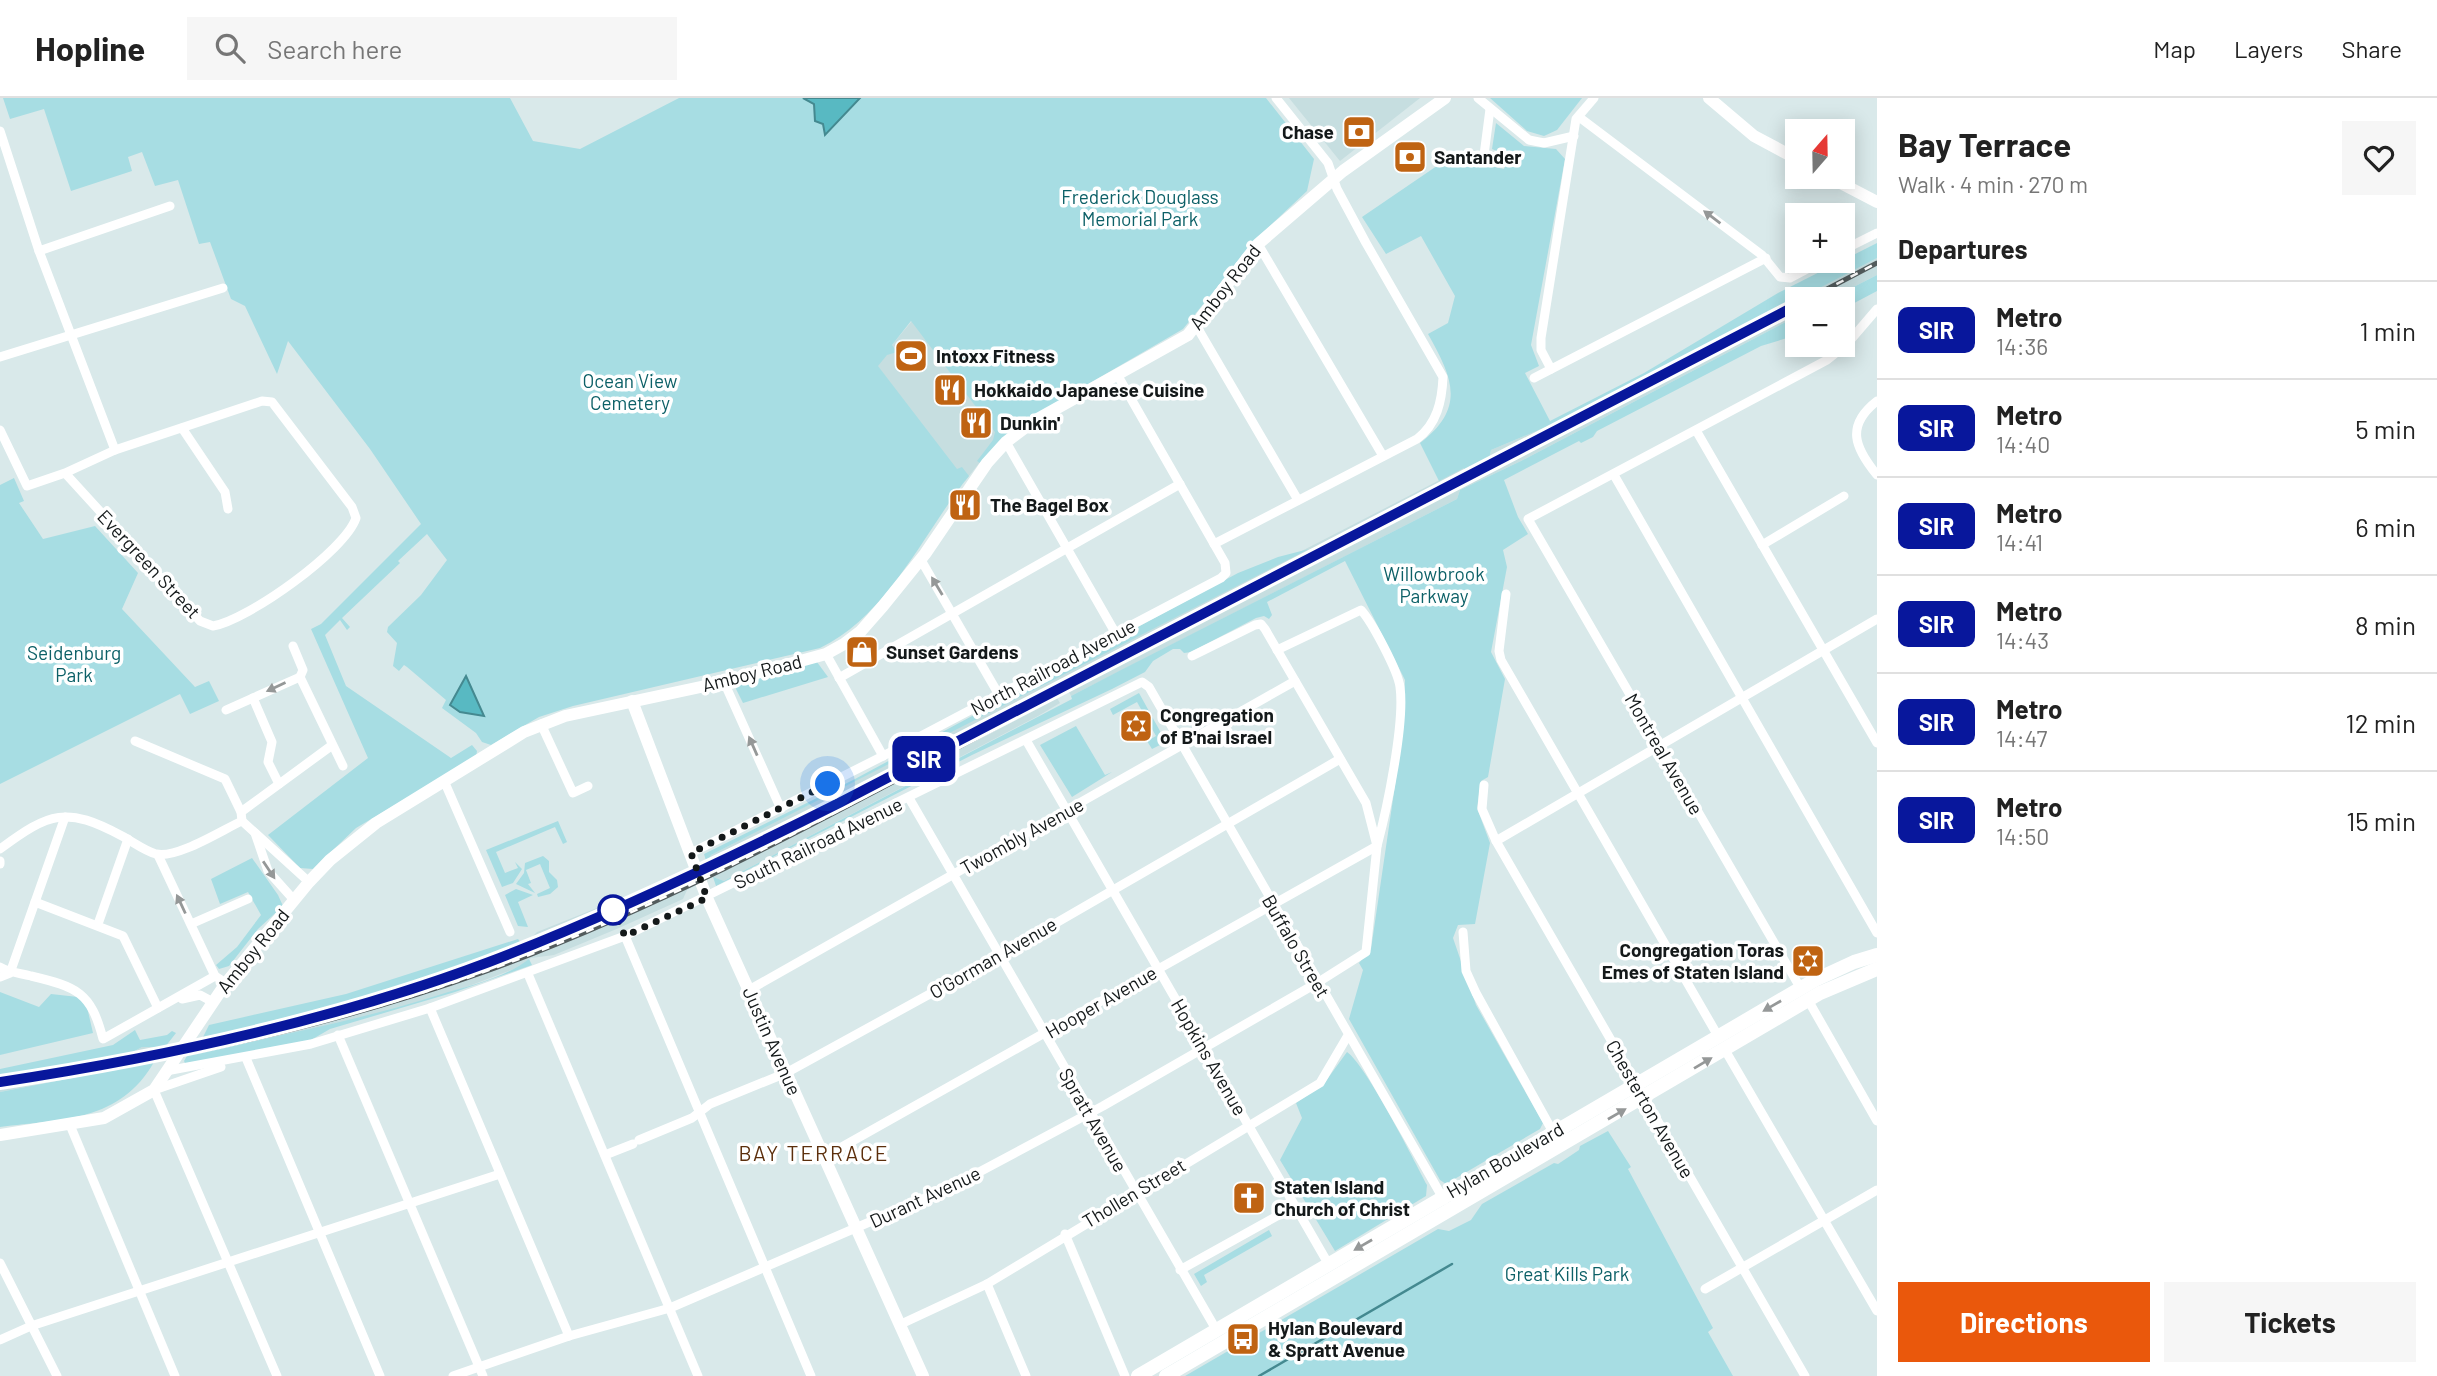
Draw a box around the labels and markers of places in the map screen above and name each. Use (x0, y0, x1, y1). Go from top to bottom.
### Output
bank icon: Chase (1340, 113, 1378, 151)
place label: Chase (1282, 120, 1334, 143)
bank icon: Santander (1391, 138, 1429, 176)
place label: Santander (1434, 145, 1522, 168)
sports icon: Intoxx Fitness (892, 337, 930, 375)
place label: Intoxx Fitness (936, 344, 1055, 367)
restaurant icon: Hokkaido Japanese Cuisine (931, 371, 969, 409)
place label: Hokkaido Japanese Cuisine (974, 378, 1204, 401)
restaurant icon: Dunkin' (957, 404, 995, 442)
place label: Dunkin' (1000, 411, 1060, 434)
restaurant icon: The Bagel Box (946, 486, 984, 524)
place label: The Bagel Box (990, 493, 1109, 516)
shop icon: Sunset Gardens (843, 633, 881, 671)
place label: Sunset Gardens (886, 640, 1018, 663)
place label: Congregation of B'nai Israel (1160, 703, 1274, 748)
synagogue icon: Congregation of B'nai Israel (1117, 707, 1155, 745)
unlabelled marker (598, 895, 628, 925)
place label: Congregation Toras Emes of Staten Island (1602, 938, 1784, 983)
synagogue icon: Congregation Toras Emes of Staten Island (1789, 942, 1827, 980)
place label: Staten Island Church of Christ (1274, 1175, 1410, 1220)
church icon: Staten Island Church of Christ (1230, 1179, 1268, 1217)
place label: Hylan Boulevard & Spratt Avenue (1268, 1316, 1405, 1361)
bus stop icon: Hylan Boulevard & Spratt Avenue (1224, 1320, 1262, 1358)

